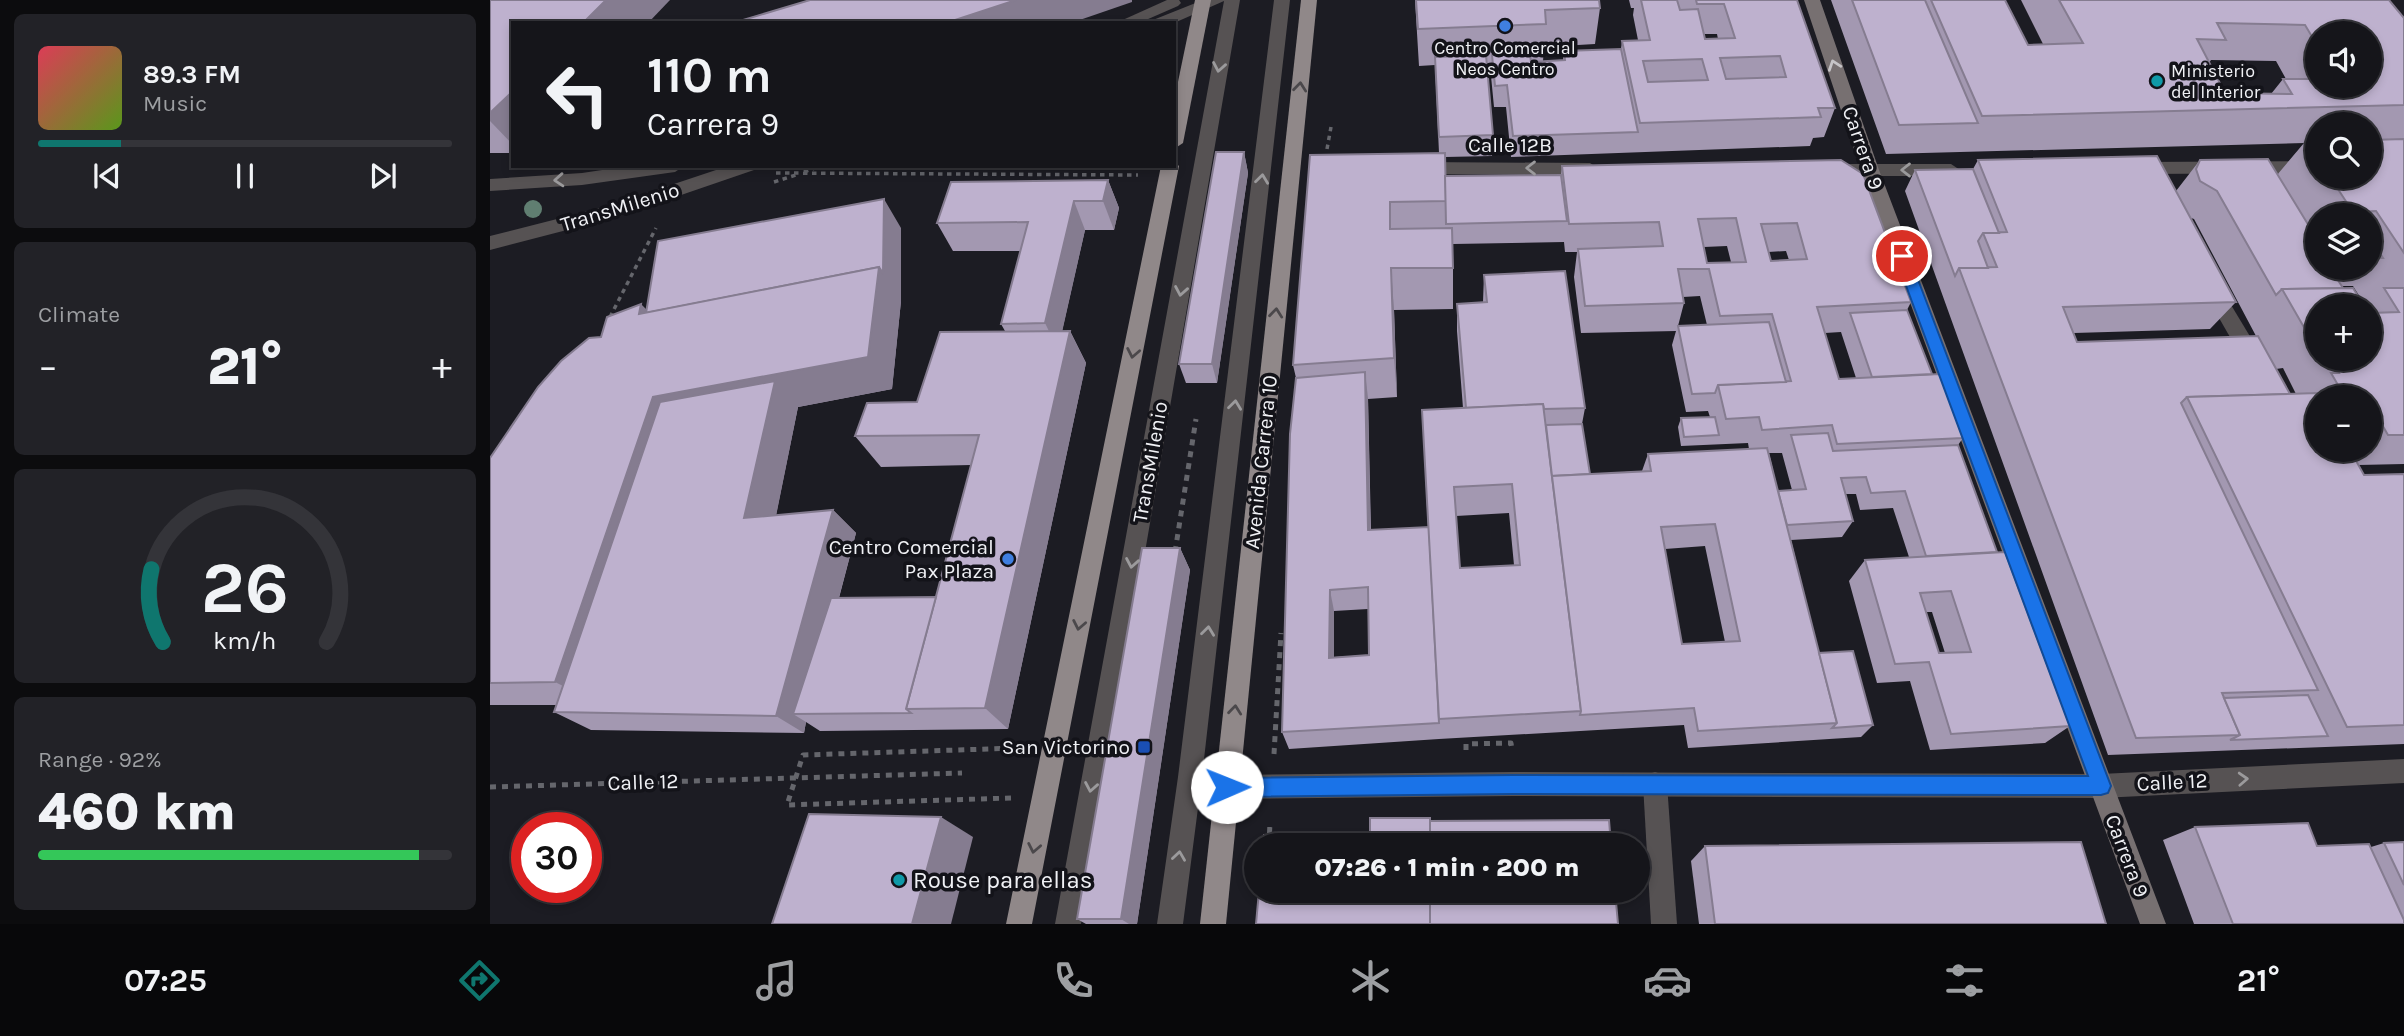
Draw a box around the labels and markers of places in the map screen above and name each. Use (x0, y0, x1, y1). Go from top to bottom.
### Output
marker: Centro Comercial Neos Centro (1497, 18, 1513, 34)
place label: Centro Comercial Neos Centro (1434, 37, 1576, 80)
place label: Ministerio del Interior (2171, 60, 2261, 103)
marker: Ministerio del Interior (2149, 73, 2165, 89)
pin (1872, 226, 1932, 286)
place label: Centro Comercial Pax Plaza (829, 535, 994, 583)
marker: Centro Comercial Pax Plaza (1000, 551, 1016, 567)
place label: San Victorino (1002, 735, 1130, 759)
marker: San Victorino (1136, 739, 1152, 755)
place label: Rouse para ellas (913, 866, 1092, 894)
marker: Rouse para ellas (891, 872, 907, 888)

